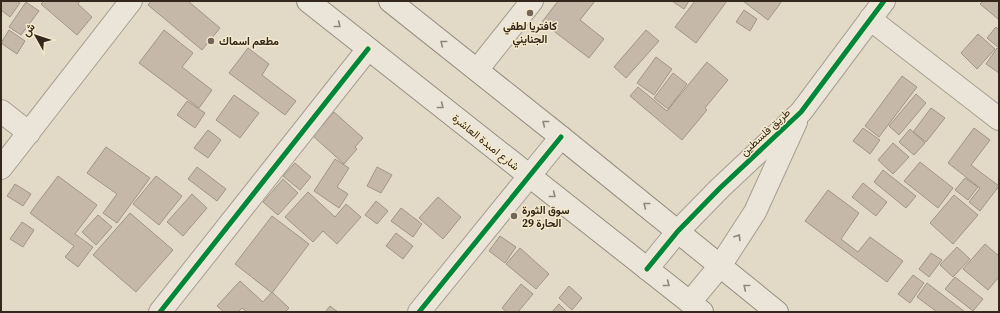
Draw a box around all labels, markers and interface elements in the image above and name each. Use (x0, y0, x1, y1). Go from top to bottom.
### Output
marker: كافتريا لطفي الجنايني (525, 8, 535, 18)
north arrow (16, 16, 56, 56)
place label: كافتريا لطفي الجنايني (503, 19, 557, 48)
text: ش (19, 20, 39, 40)
one-way arrow (334, 21, 341, 28)
place label: مطعم اسماك (219, 34, 279, 49)
marker: مطعم اسماك (206, 36, 216, 46)
one-way arrow (440, 40, 447, 47)
one-way arrow (436, 101, 443, 108)
street label: طريق فلسطين (737, 105, 794, 159)
street label: شارع امبدة العاشرة (449, 111, 523, 174)
one-way arrow (542, 121, 549, 128)
one-way arrow (549, 191, 556, 198)
place label: سوق الثورة الحارة 29 (522, 203, 570, 231)
one-way arrow (643, 203, 650, 210)
marker: سوق الثورة الحارة 29 (509, 211, 519, 221)
one-way arrow (734, 235, 741, 242)
one-way arrow (662, 279, 669, 286)
one-way arrow (744, 285, 751, 292)

